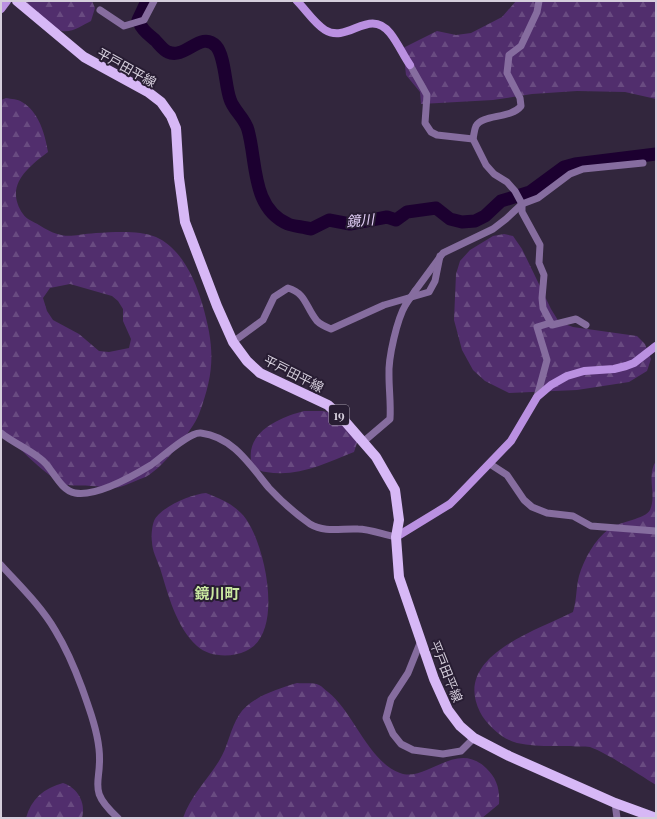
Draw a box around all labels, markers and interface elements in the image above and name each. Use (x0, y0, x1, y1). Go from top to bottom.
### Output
street label: 平戸田平線 (94, 44, 160, 90)
water label: 鏡川 (345, 209, 377, 231)
street label: 平戸田平線 (261, 351, 327, 395)
road number: 19 (329, 405, 349, 425)
district label: 鏡川町 (194, 583, 240, 603)
street label: 平戸田平線 (427, 638, 467, 704)

